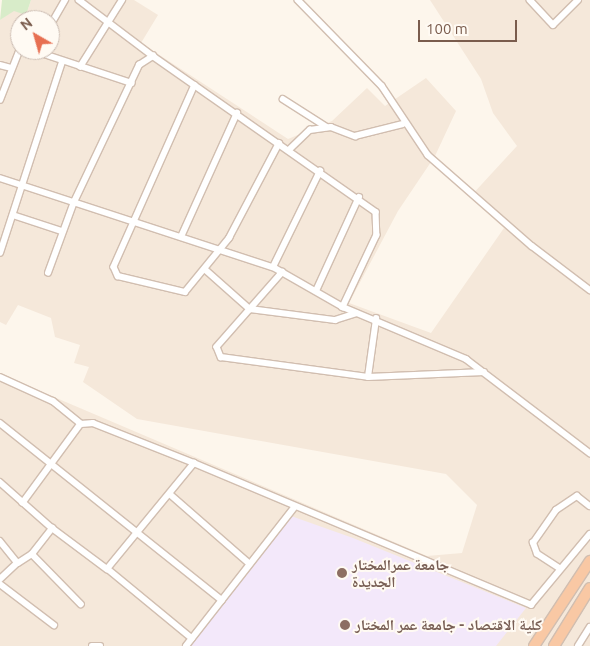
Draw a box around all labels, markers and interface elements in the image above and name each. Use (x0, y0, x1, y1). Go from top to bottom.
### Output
north arrow (10, 10, 60, 60)
scale bar (420, 10, 519, 42)
text: N (17, 14, 35, 33)
text: 100 m (426, 20, 468, 37)
place label: جامعة عمرالمختار الجديدة (352, 555, 449, 590)
marker: جامعة عمرالمختار الجديدة (336, 567, 348, 579)
place label: كلية الاقتصاد - جامعة عمر المختار (355, 616, 542, 634)
marker: كلية الاقتصاد - جامعة عمر المختار (339, 619, 351, 631)

